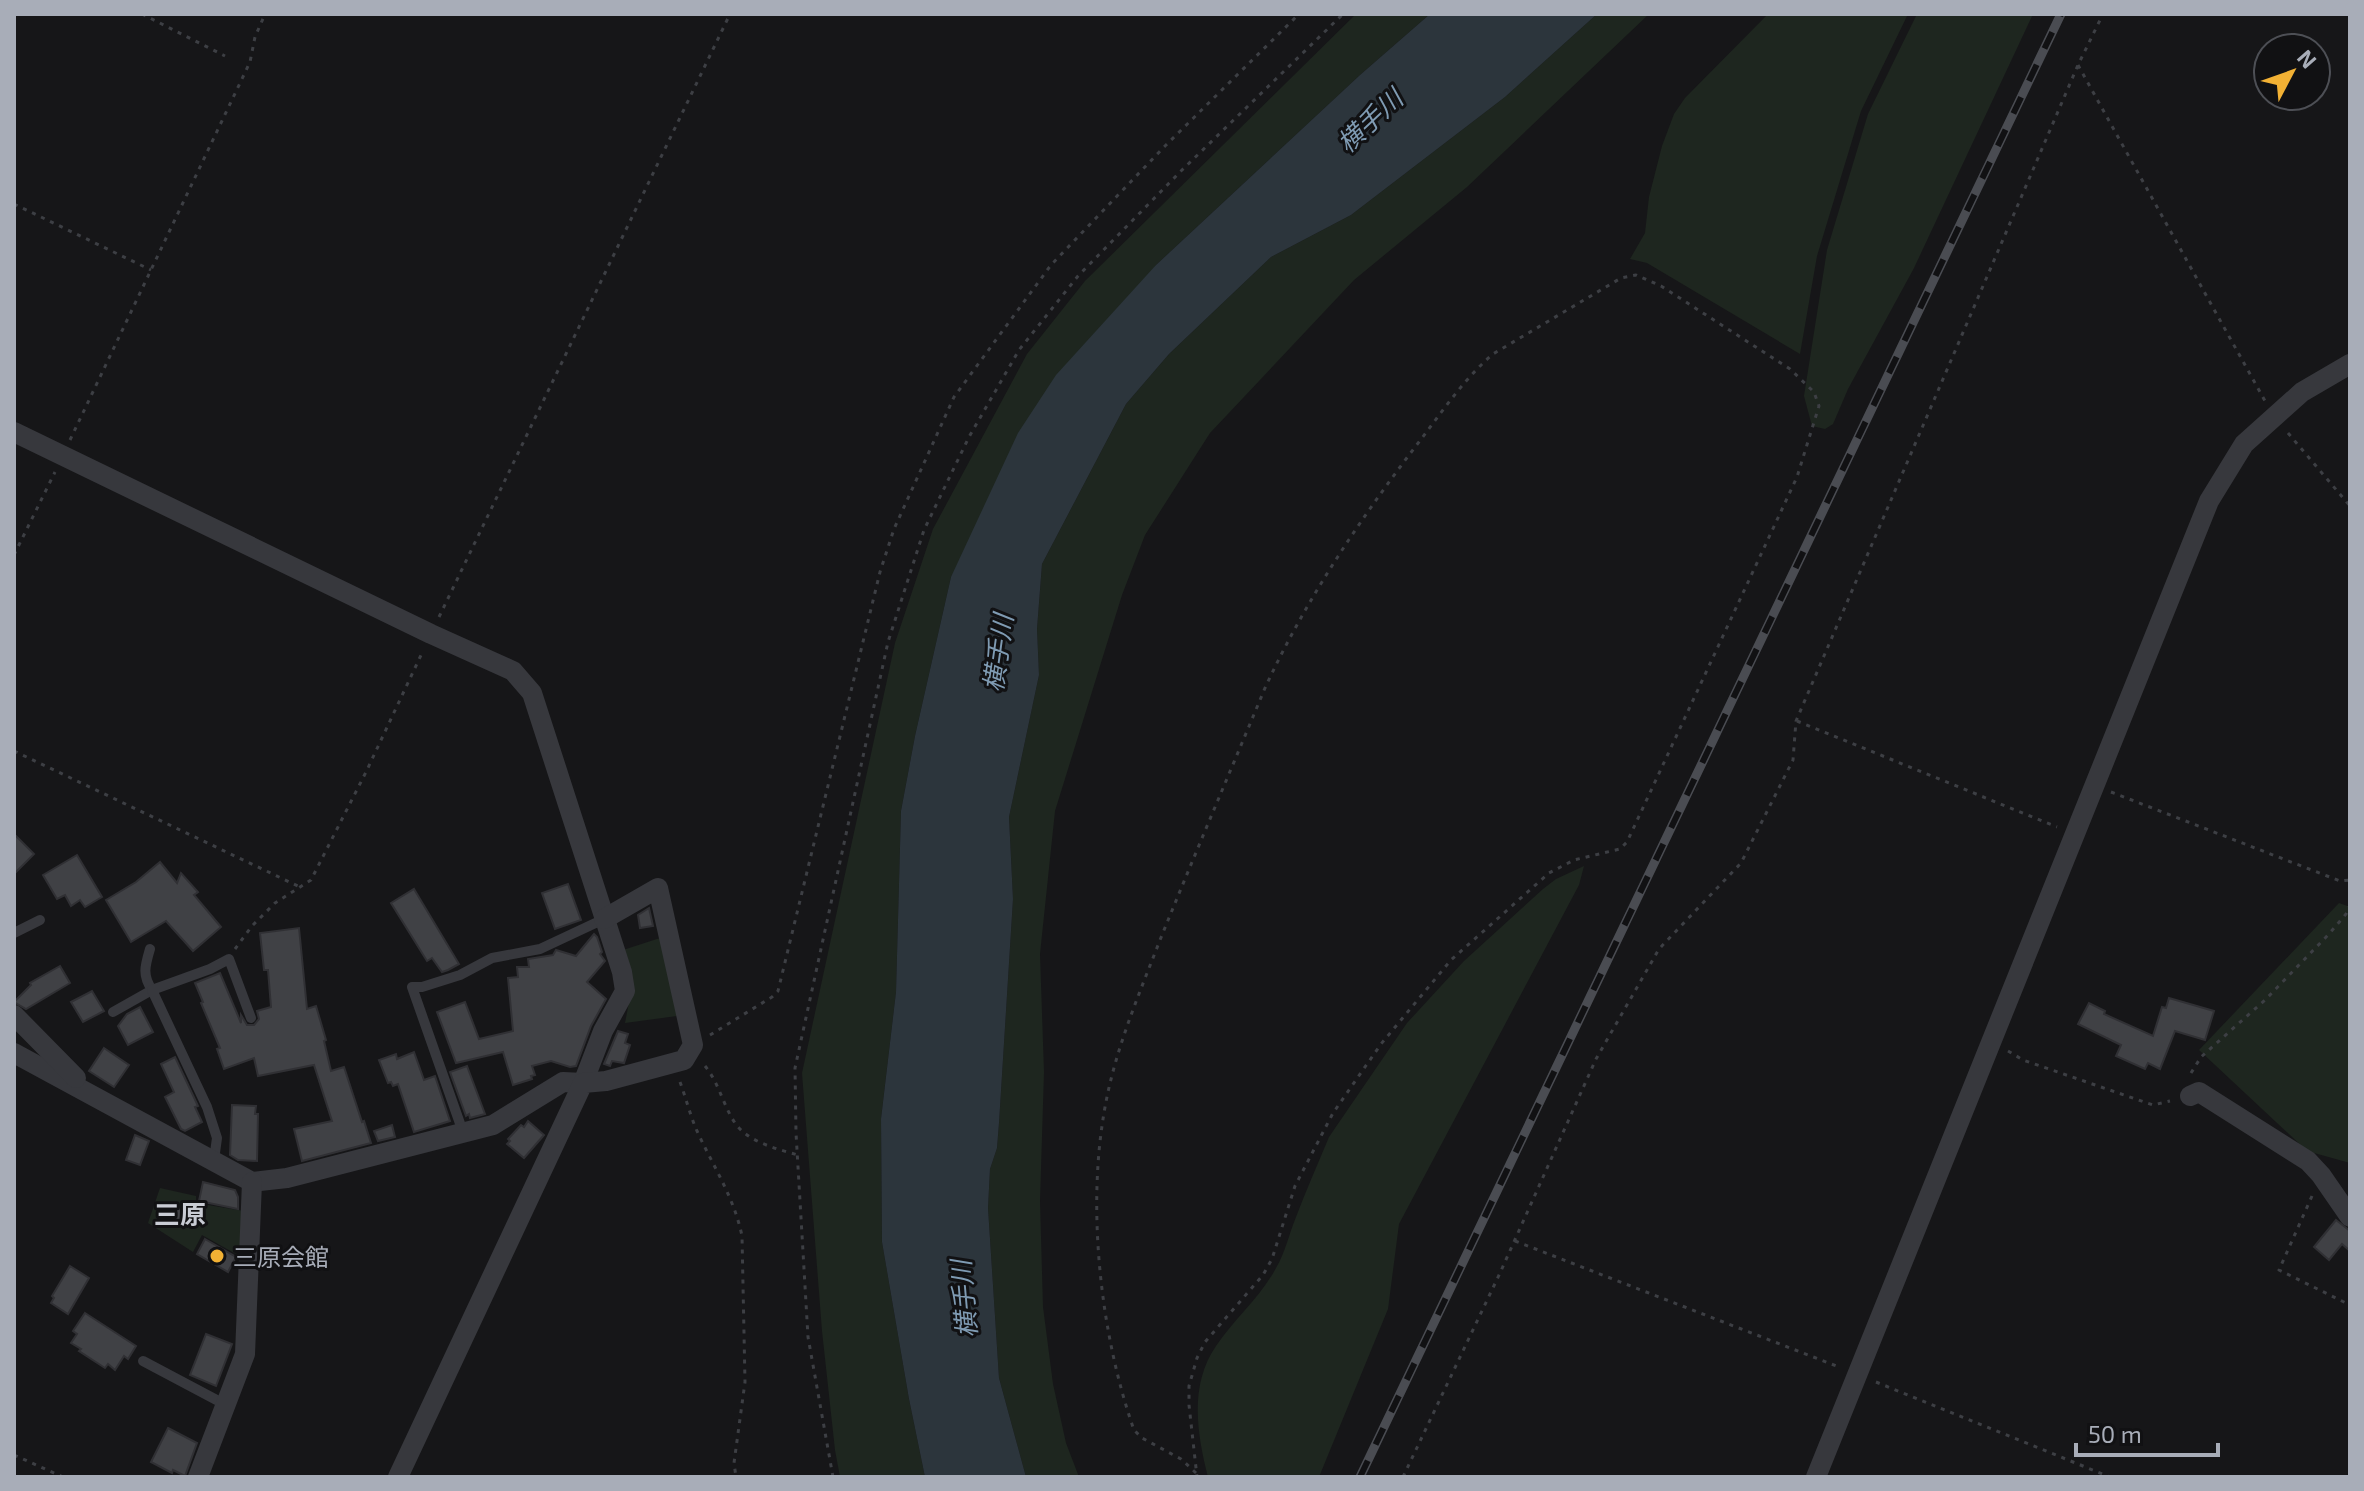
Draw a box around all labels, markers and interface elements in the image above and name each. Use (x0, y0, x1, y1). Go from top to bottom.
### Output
north arrow (2252, 32, 2332, 112)
text: N (2293, 44, 2323, 73)
water label: 横手川 (1330, 80, 1410, 158)
water label: 横手川 (976, 609, 1018, 694)
district label: 三原 (154, 1198, 206, 1229)
place label: 三原会館 (233, 1242, 329, 1271)
marker: 三原会館 (208, 1247, 226, 1265)
water label: 横手川 (944, 1256, 982, 1339)
scale bar (2076, 1407, 2218, 1457)
text: 50 m (2088, 1419, 2142, 1448)

